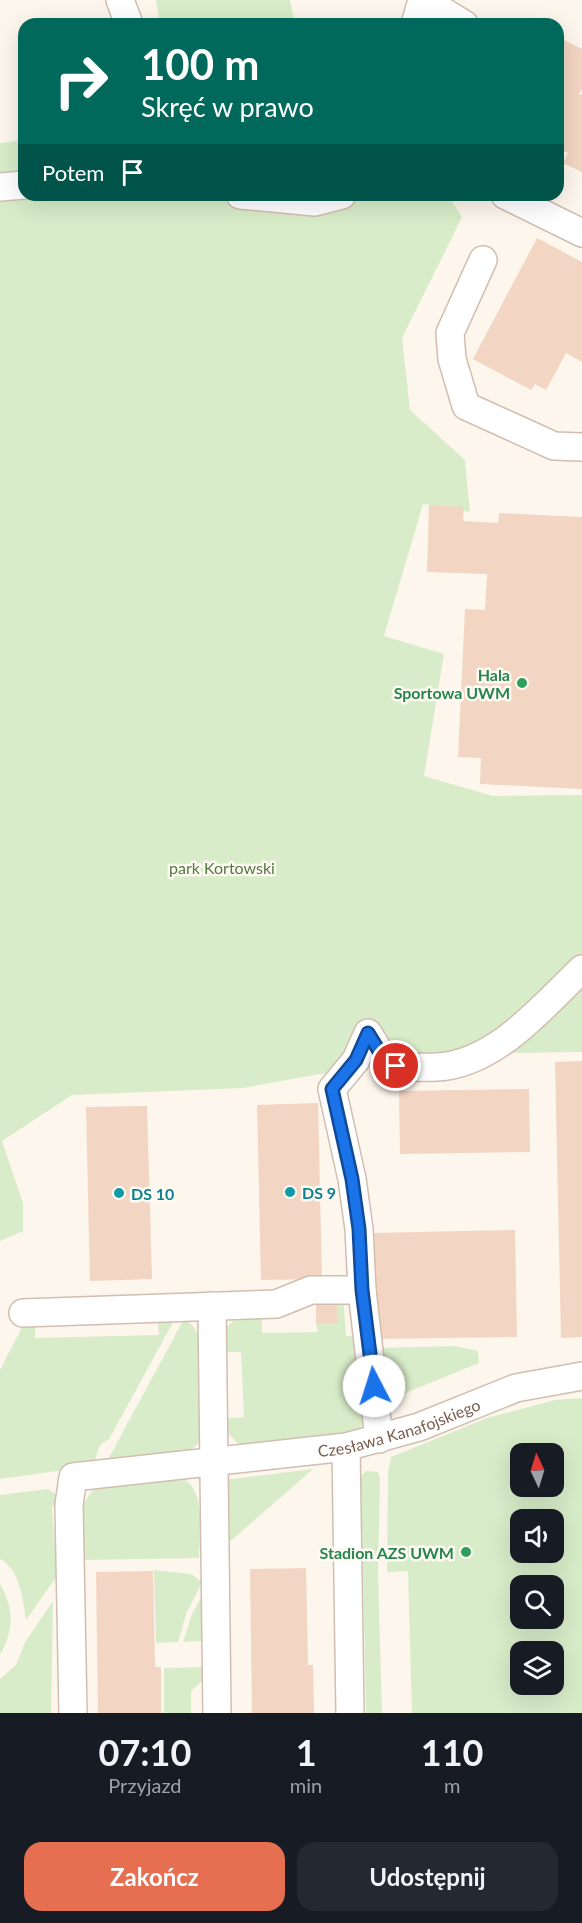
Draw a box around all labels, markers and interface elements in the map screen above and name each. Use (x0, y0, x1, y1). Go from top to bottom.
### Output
text: 100 m (141, 39, 259, 89)
icon: right (42, 42, 120, 120)
text: Skręć w prawo (141, 90, 314, 123)
icon: arrive (116, 156, 149, 189)
text: Potem (42, 159, 104, 186)
place label: Hala Sportowa UWM (394, 665, 510, 702)
marker: Hala Sportowa UWM (515, 676, 529, 690)
park label: park Kortowski (169, 858, 275, 877)
pin (370, 1040, 421, 1091)
icon: arrive (379, 1049, 412, 1082)
place label: DS 9 (302, 1183, 336, 1202)
place label: DS 10 (131, 1184, 174, 1203)
marker: DS 9 (283, 1185, 297, 1199)
marker: DS 10 (112, 1186, 126, 1200)
position arrow (342, 1354, 406, 1418)
street label: Czesława Kanafojskiego (317, 1394, 483, 1460)
north arrow (510, 1443, 564, 1497)
map controls (510, 1443, 564, 1695)
button: sound (510, 1509, 564, 1563)
place label: Stadion AZS UWM (320, 1543, 454, 1562)
marker: Stadion AZS UWM (459, 1545, 473, 1559)
button: search (510, 1575, 564, 1629)
button: layers (510, 1641, 564, 1695)
text: 07:10 (99, 1730, 191, 1774)
text: 1 (296, 1730, 317, 1774)
text: 110 (421, 1730, 483, 1774)
text: Przyjazd (108, 1773, 182, 1797)
text: min (290, 1773, 322, 1797)
text: m (444, 1773, 460, 1797)
button: Zakończ (24, 1842, 285, 1911)
button: Udostępnij (297, 1842, 558, 1911)

